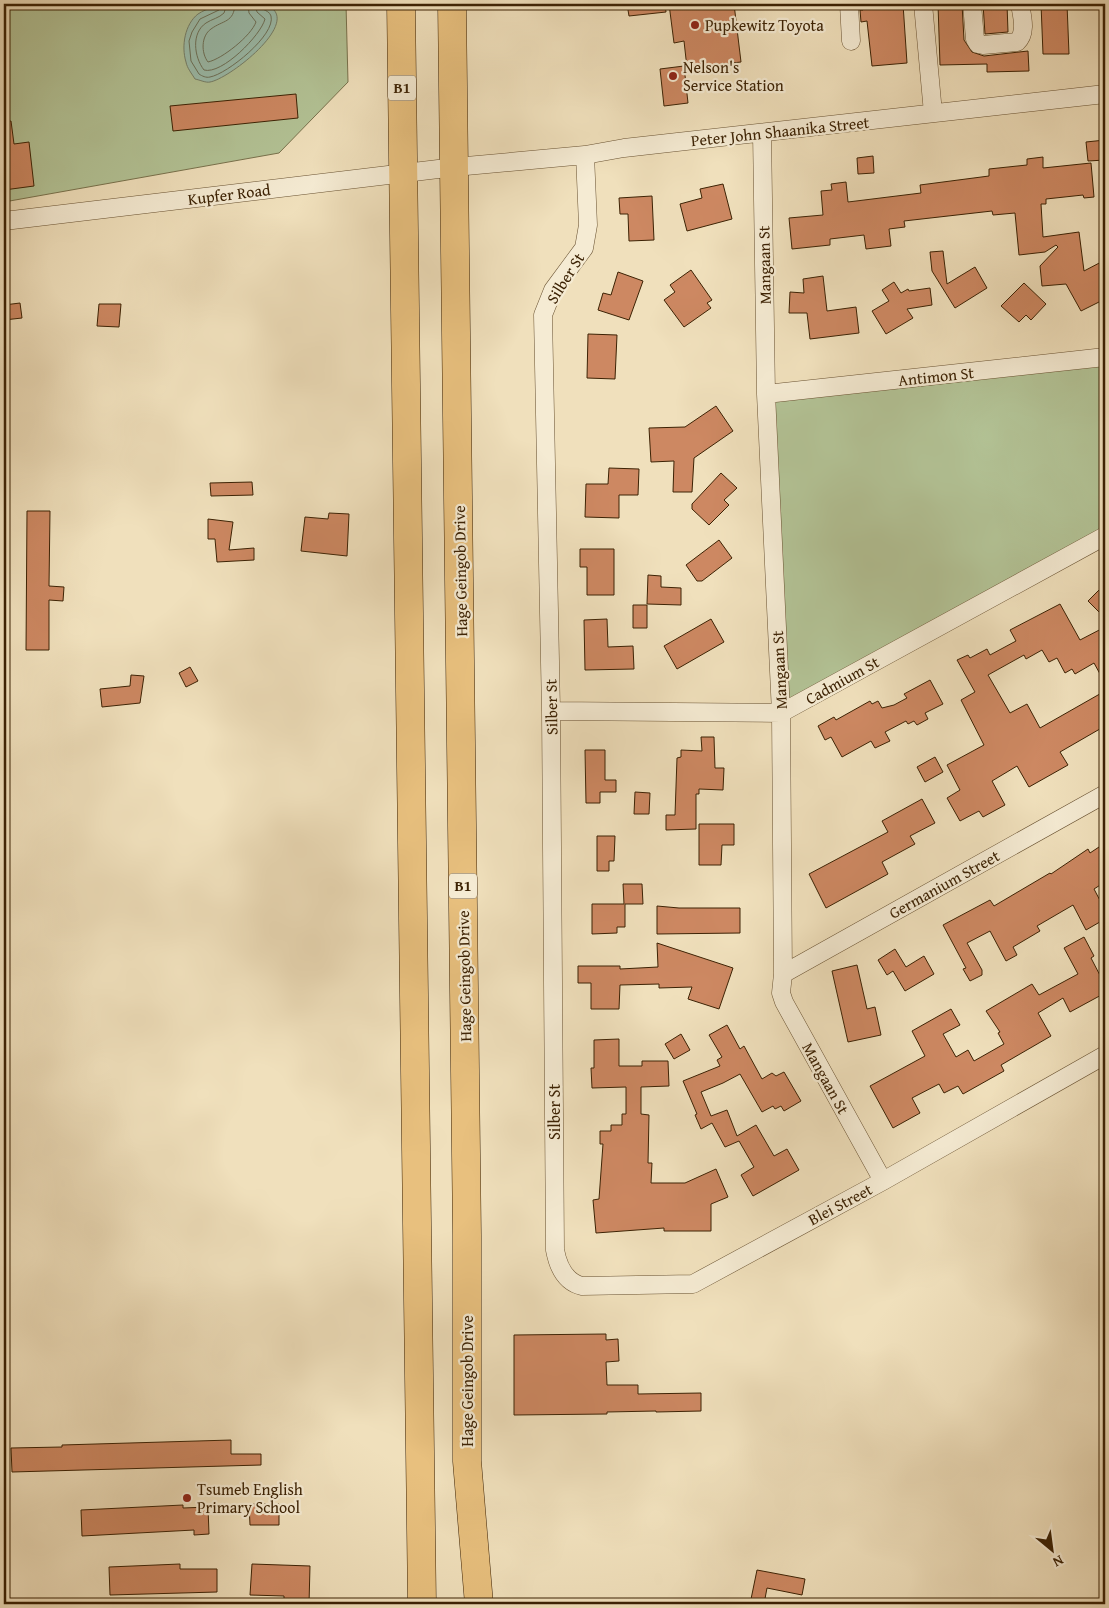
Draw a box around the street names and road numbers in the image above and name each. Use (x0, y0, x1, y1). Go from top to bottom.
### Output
road number: B1 (388, 76, 416, 100)
street label: Peter John Shaanika Street (690, 110, 871, 152)
street label: Kupfer Road (186, 177, 272, 211)
street label: Mangaan St (751, 225, 777, 305)
street label: Silber St (540, 248, 590, 308)
street label: Antimon St (897, 360, 975, 392)
street label: Hage Geingob Drive (447, 505, 473, 637)
street label: Mangaan St (765, 630, 793, 710)
street label: Cadmium St (801, 650, 884, 710)
street label: Silber St (539, 678, 563, 735)
street label: Germanium Street (884, 843, 1004, 924)
road number: B1 (449, 874, 477, 898)
street label: Hage Geingob Drive (451, 910, 477, 1042)
street label: Mangaan St (796, 1038, 856, 1119)
street label: Silber St (542, 1084, 566, 1140)
street label: Blei Street (804, 1177, 877, 1231)
street label: Hage Geingob Drive (455, 1315, 479, 1447)

